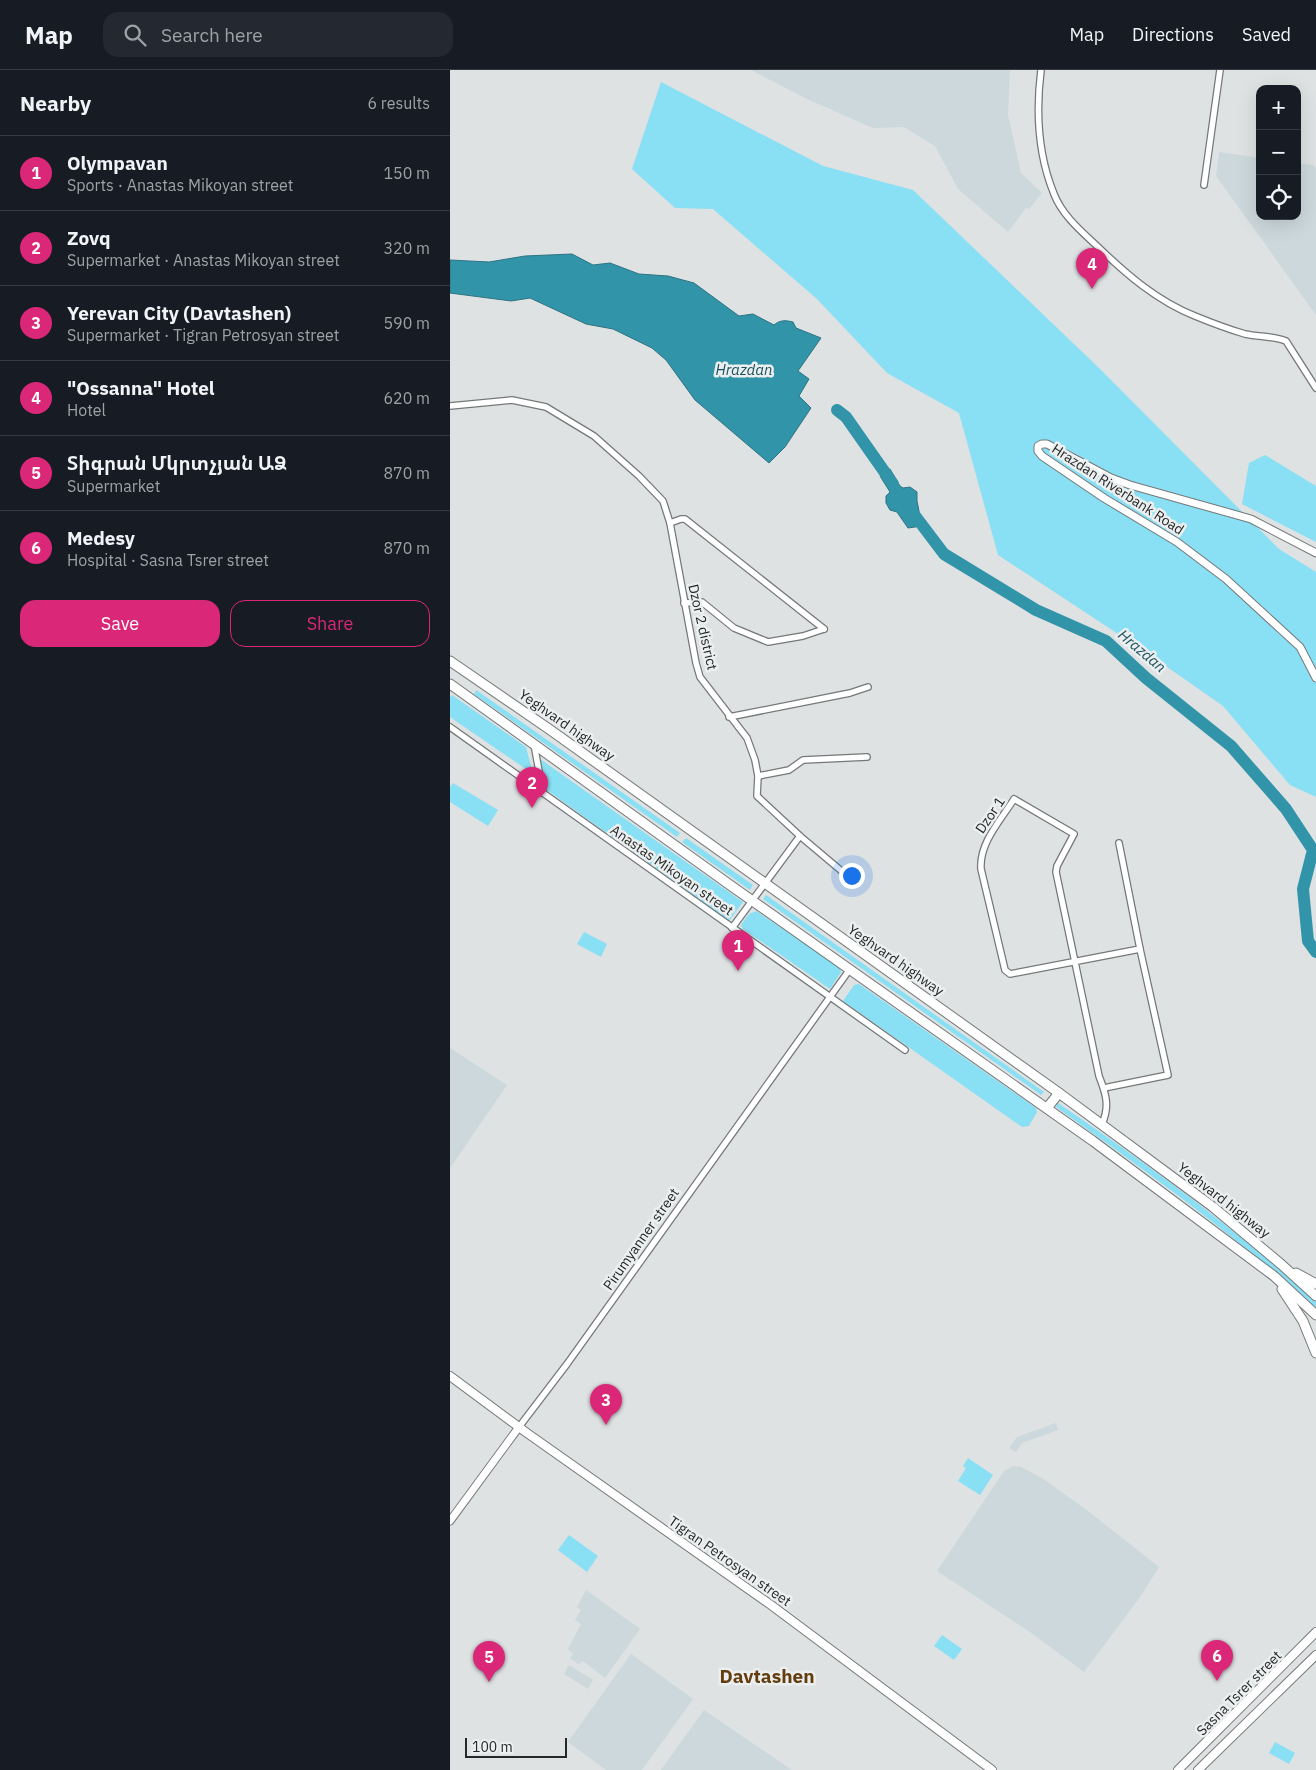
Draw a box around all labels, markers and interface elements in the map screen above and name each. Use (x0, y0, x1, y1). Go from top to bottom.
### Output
search box (103, 12, 453, 57)
text: Map (25, 19, 73, 51)
icon: search (121, 21, 149, 49)
text: Search here (161, 23, 263, 47)
text: Map (1069, 23, 1104, 46)
text: Directions (1132, 23, 1214, 46)
text: Saved (1242, 23, 1291, 46)
map controls (1256, 85, 1301, 220)
button: + (1256, 85, 1301, 130)
text: Nearby (20, 89, 91, 117)
text: 6 results (367, 93, 430, 113)
button: − (1256, 130, 1301, 175)
text: Olympavan (67, 151, 168, 175)
text: 1 (31, 163, 41, 183)
text: 150 m (383, 163, 430, 183)
text: Sports · Anastas Mikoyan street (67, 175, 293, 195)
button: locate (1256, 175, 1301, 220)
text: Zovq (67, 226, 111, 250)
text: 2 (31, 238, 41, 258)
text: 320 m (383, 238, 430, 258)
pin: 4 (1076, 248, 1108, 289)
text: Supermarket · Anastas Mikoyan street (67, 250, 340, 270)
text: Yerevan City (Davtashen) (67, 301, 291, 325)
text: 3 (31, 313, 41, 333)
text: 590 m (383, 313, 430, 333)
text: Supermarket · Tigran Petrosyan street (67, 325, 339, 345)
water label: Hrazdan (716, 360, 772, 379)
text: "Ossanna" Hotel (67, 376, 215, 400)
text: 4 (31, 388, 41, 408)
text: 620 m (383, 388, 430, 408)
text: Hotel (67, 400, 106, 420)
street label: Hrazdan Riverbank Road (1048, 439, 1188, 539)
text: Տիգրան Մկրտչյան ԱՁ (67, 451, 287, 475)
text: 5 (31, 463, 41, 483)
text: 870 m (383, 463, 430, 483)
text: Supermarket (67, 476, 160, 496)
text: Medesy (67, 526, 135, 550)
text: 6 (31, 538, 41, 558)
text: 870 m (383, 538, 430, 558)
text: Hospital · Sasna Tsrer street (67, 550, 269, 570)
street label: Dzor 2 district (684, 582, 722, 672)
button: Save (20, 600, 220, 647)
button: Share (230, 600, 430, 647)
water label: Hrazdan (1114, 625, 1170, 676)
street label: Yeghvard highway (516, 685, 618, 765)
pin: 2 (516, 767, 548, 808)
street label: Dzor 1 (971, 793, 1009, 837)
street label: Anastas Mikoyan street (607, 821, 737, 919)
your location (839, 863, 865, 889)
street label: Yeghvard highway (845, 920, 947, 1000)
pin: 1 (722, 930, 754, 971)
street label: Yeghvard highway (1174, 1158, 1274, 1242)
street label: Pirumyanner street (599, 1184, 683, 1294)
pin: 3 (590, 1384, 622, 1425)
street label: Tigran Petrosyan street (665, 1512, 795, 1610)
pin: 6 (1201, 1640, 1233, 1681)
pin: 5 (473, 1641, 505, 1682)
street label: Sasna Tsrer street (1193, 1647, 1285, 1739)
district label: Davtashen (719, 1664, 815, 1688)
scale bar (465, 1735, 568, 1758)
text: 100 m (472, 1738, 513, 1756)

